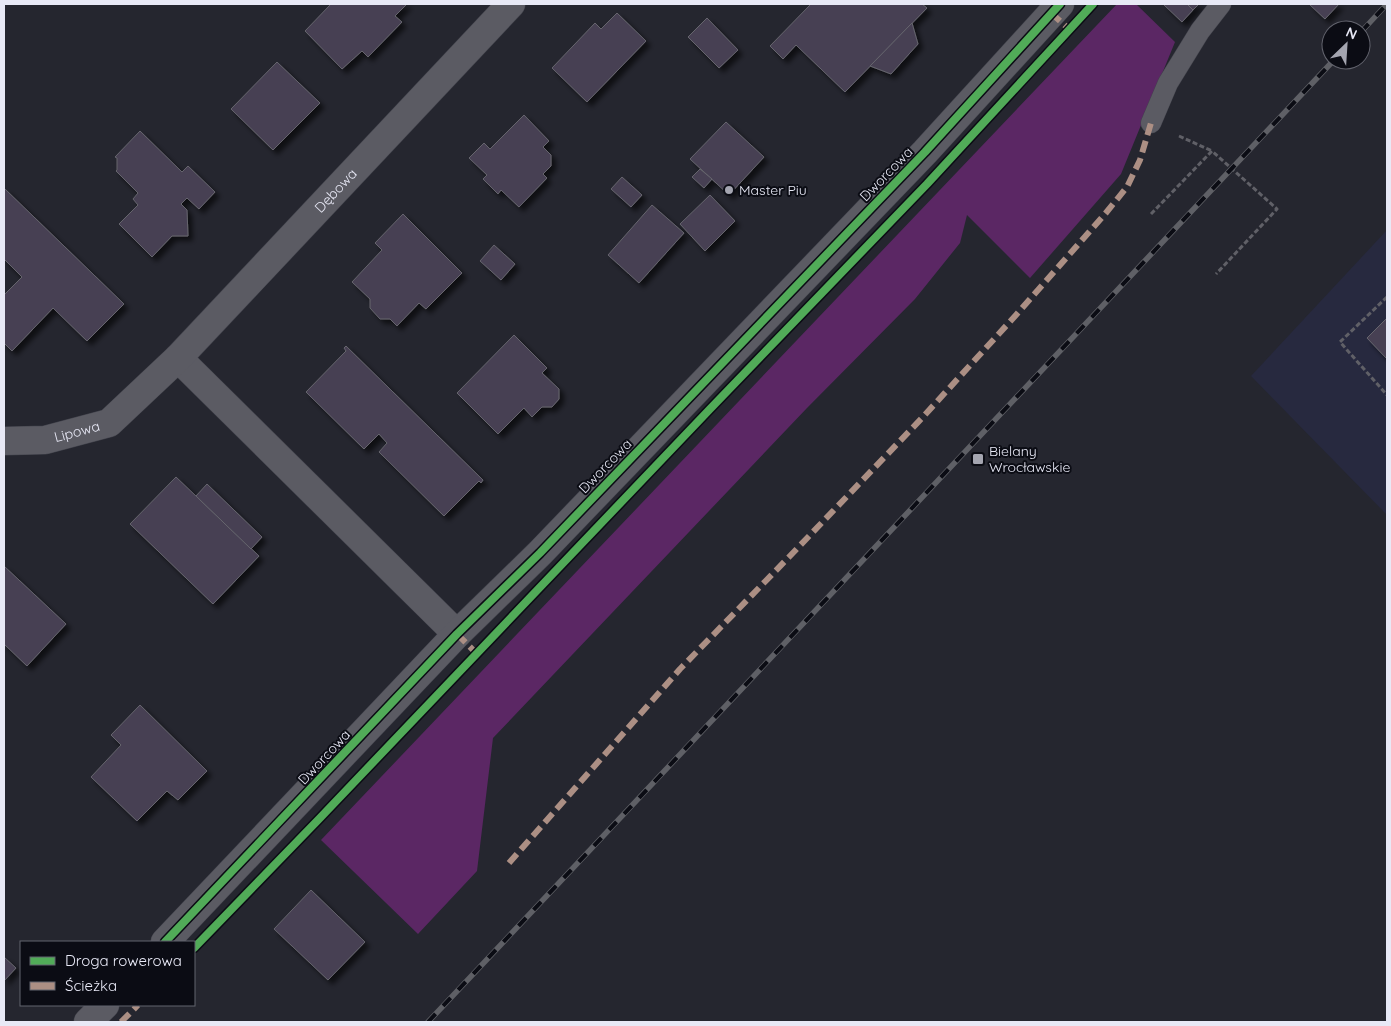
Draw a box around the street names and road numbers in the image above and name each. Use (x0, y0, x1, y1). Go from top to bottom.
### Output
street label: Dworcowa (856, 143, 916, 205)
street label: Dębowa (310, 165, 361, 216)
street label: Lipowa (52, 417, 102, 446)
street label: Dworcowa (575, 435, 635, 497)
street label: Dworcowa (294, 726, 354, 788)

